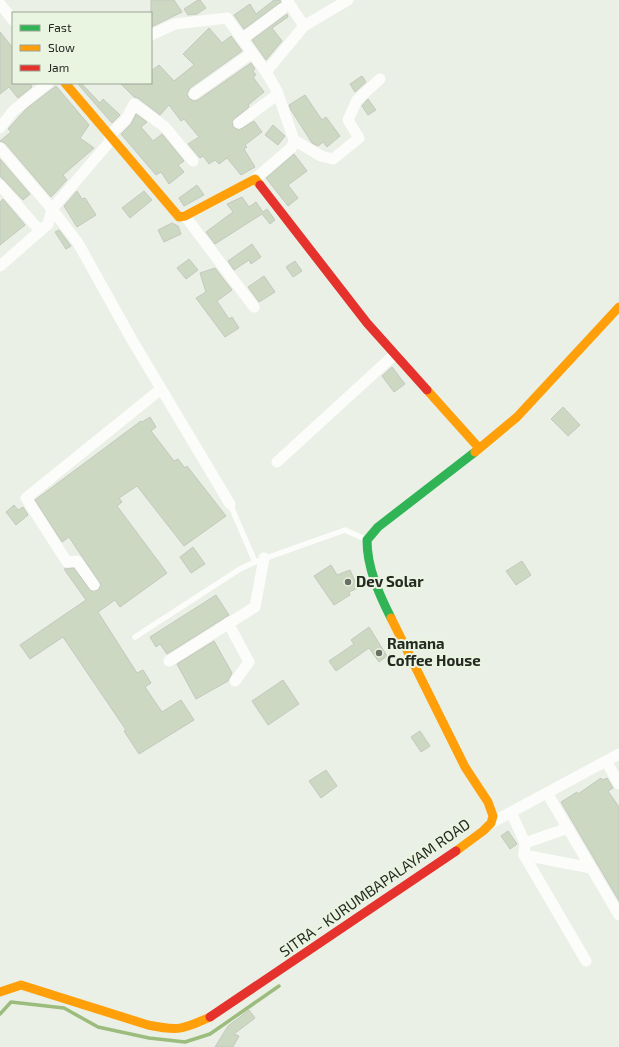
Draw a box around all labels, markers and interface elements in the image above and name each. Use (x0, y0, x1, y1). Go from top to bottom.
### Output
legend (12, 12, 152, 84)
text: Fast (48, 20, 72, 34)
text: Slow (48, 40, 75, 54)
text: Jam (48, 60, 69, 74)
place label: Dev Solar (356, 572, 424, 590)
marker: Dev Solar (343, 577, 353, 587)
place label: Ramana Coffee House (387, 634, 481, 669)
marker: Ramana Coffee House (374, 648, 384, 658)
street label: SITRA - KURUMBAPALAYAM ROAD (276, 814, 473, 960)

